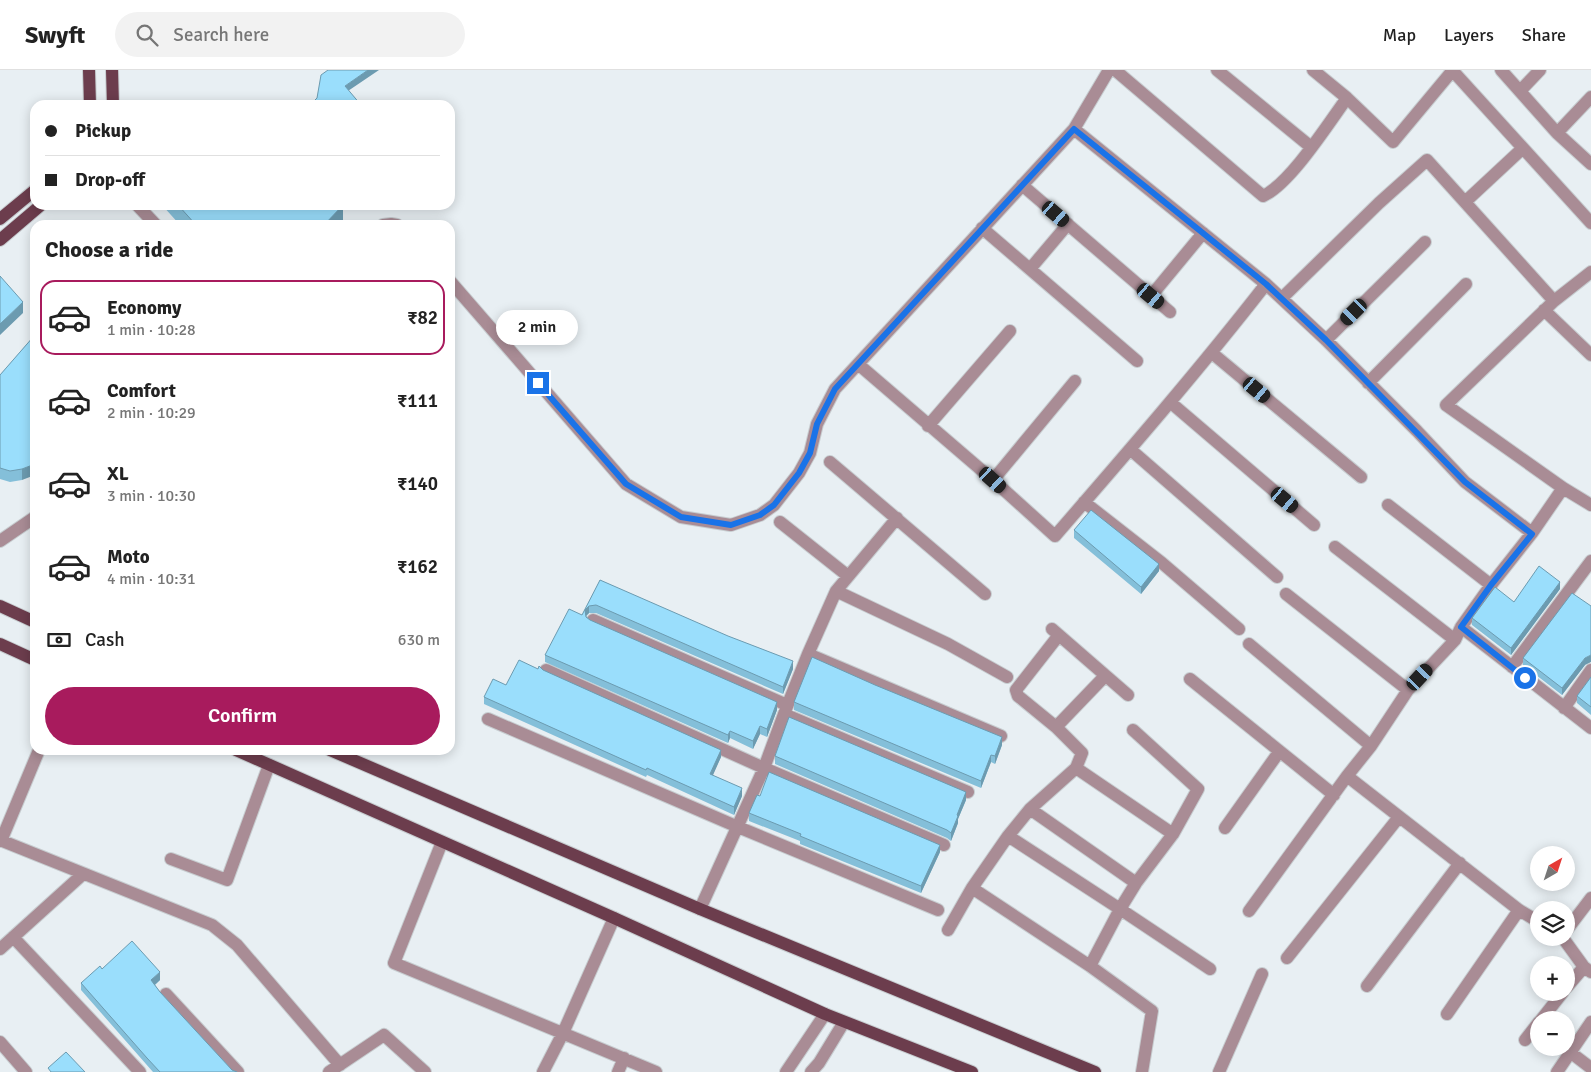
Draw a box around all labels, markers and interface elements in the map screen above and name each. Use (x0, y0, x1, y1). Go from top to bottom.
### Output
search box (115, 12, 465, 57)
text: Swyft (25, 20, 85, 50)
icon: search (133, 21, 161, 49)
text: Search here (173, 23, 269, 47)
text: Map (1383, 24, 1416, 46)
text: Layers (1444, 24, 1494, 46)
text: Share (1522, 24, 1566, 46)
text: Pickup (75, 119, 131, 143)
text: Drop-off (75, 168, 145, 192)
car (1039, 198, 1072, 230)
text: Choose a ride (45, 236, 173, 263)
car (1134, 281, 1167, 311)
icon: car (47, 295, 92, 340)
text: Economy (107, 296, 181, 320)
car (1338, 296, 1369, 328)
text: ₹82 (407, 306, 438, 330)
callout: 2 min (497, 310, 579, 346)
text: 2 min (518, 317, 556, 337)
text: 1 min · 10:28 (107, 320, 196, 340)
route end (527, 372, 549, 394)
car (1240, 375, 1273, 405)
icon: car (47, 378, 92, 423)
text: Comfort (107, 379, 176, 403)
text: ₹111 (397, 389, 438, 413)
text: 2 min · 10:29 (107, 403, 196, 423)
icon: car (47, 461, 92, 506)
text: XL (107, 462, 129, 486)
car (976, 464, 1009, 496)
text: ₹140 (397, 472, 438, 496)
car (1268, 485, 1301, 515)
text: 3 min · 10:30 (107, 486, 196, 506)
icon: car (47, 544, 92, 589)
text: Moto (107, 545, 150, 569)
text: ₹162 (397, 555, 438, 579)
text: 4 min · 10:31 (107, 569, 196, 589)
icon: cash (45, 626, 73, 654)
text: Cash (85, 628, 125, 652)
text: 630 m (398, 630, 440, 650)
car (1404, 661, 1435, 693)
route start (1514, 667, 1536, 689)
button: Confirm (45, 687, 440, 745)
north arrow (1530, 846, 1575, 891)
map controls (1530, 846, 1575, 1056)
button: layers (1530, 901, 1575, 946)
button: + (1530, 956, 1575, 1001)
button: − (1530, 1011, 1575, 1056)

